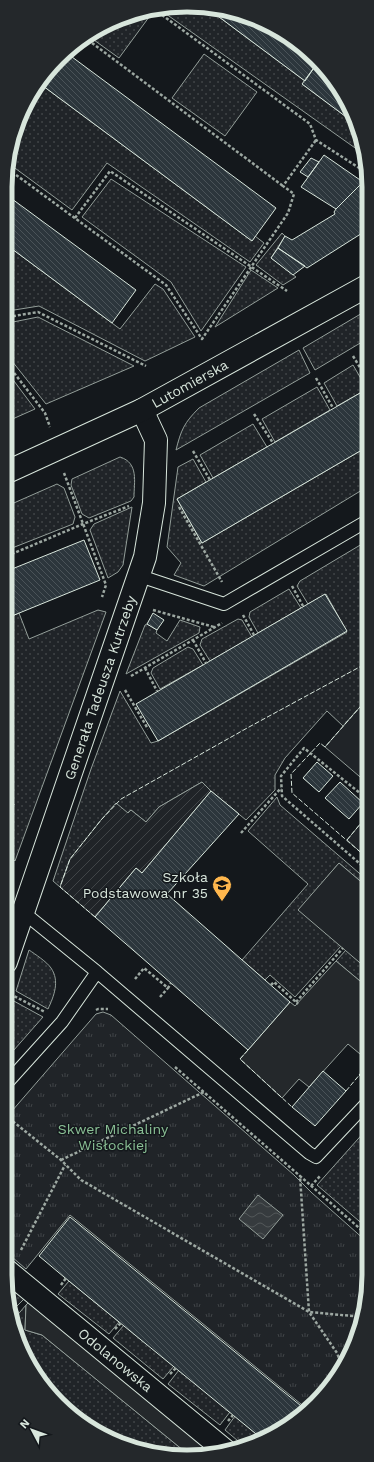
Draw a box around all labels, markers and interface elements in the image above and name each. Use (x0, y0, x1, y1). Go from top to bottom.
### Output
street label: Lutomierska (149, 356, 231, 411)
street label: Generała Tadeusza Kutrzeby (61, 593, 139, 782)
place label: Szkoła Podstawowa nr 35 (83, 869, 208, 901)
school or university icon: Szkoła Podstawowa nr 35 (211, 874, 233, 902)
park label: Skwer Michaliny Wisłockiej (58, 1121, 169, 1153)
street label: Odolanowska (75, 1325, 156, 1395)
north arrow (12, 1410, 52, 1450)
text: N (17, 1416, 32, 1431)

